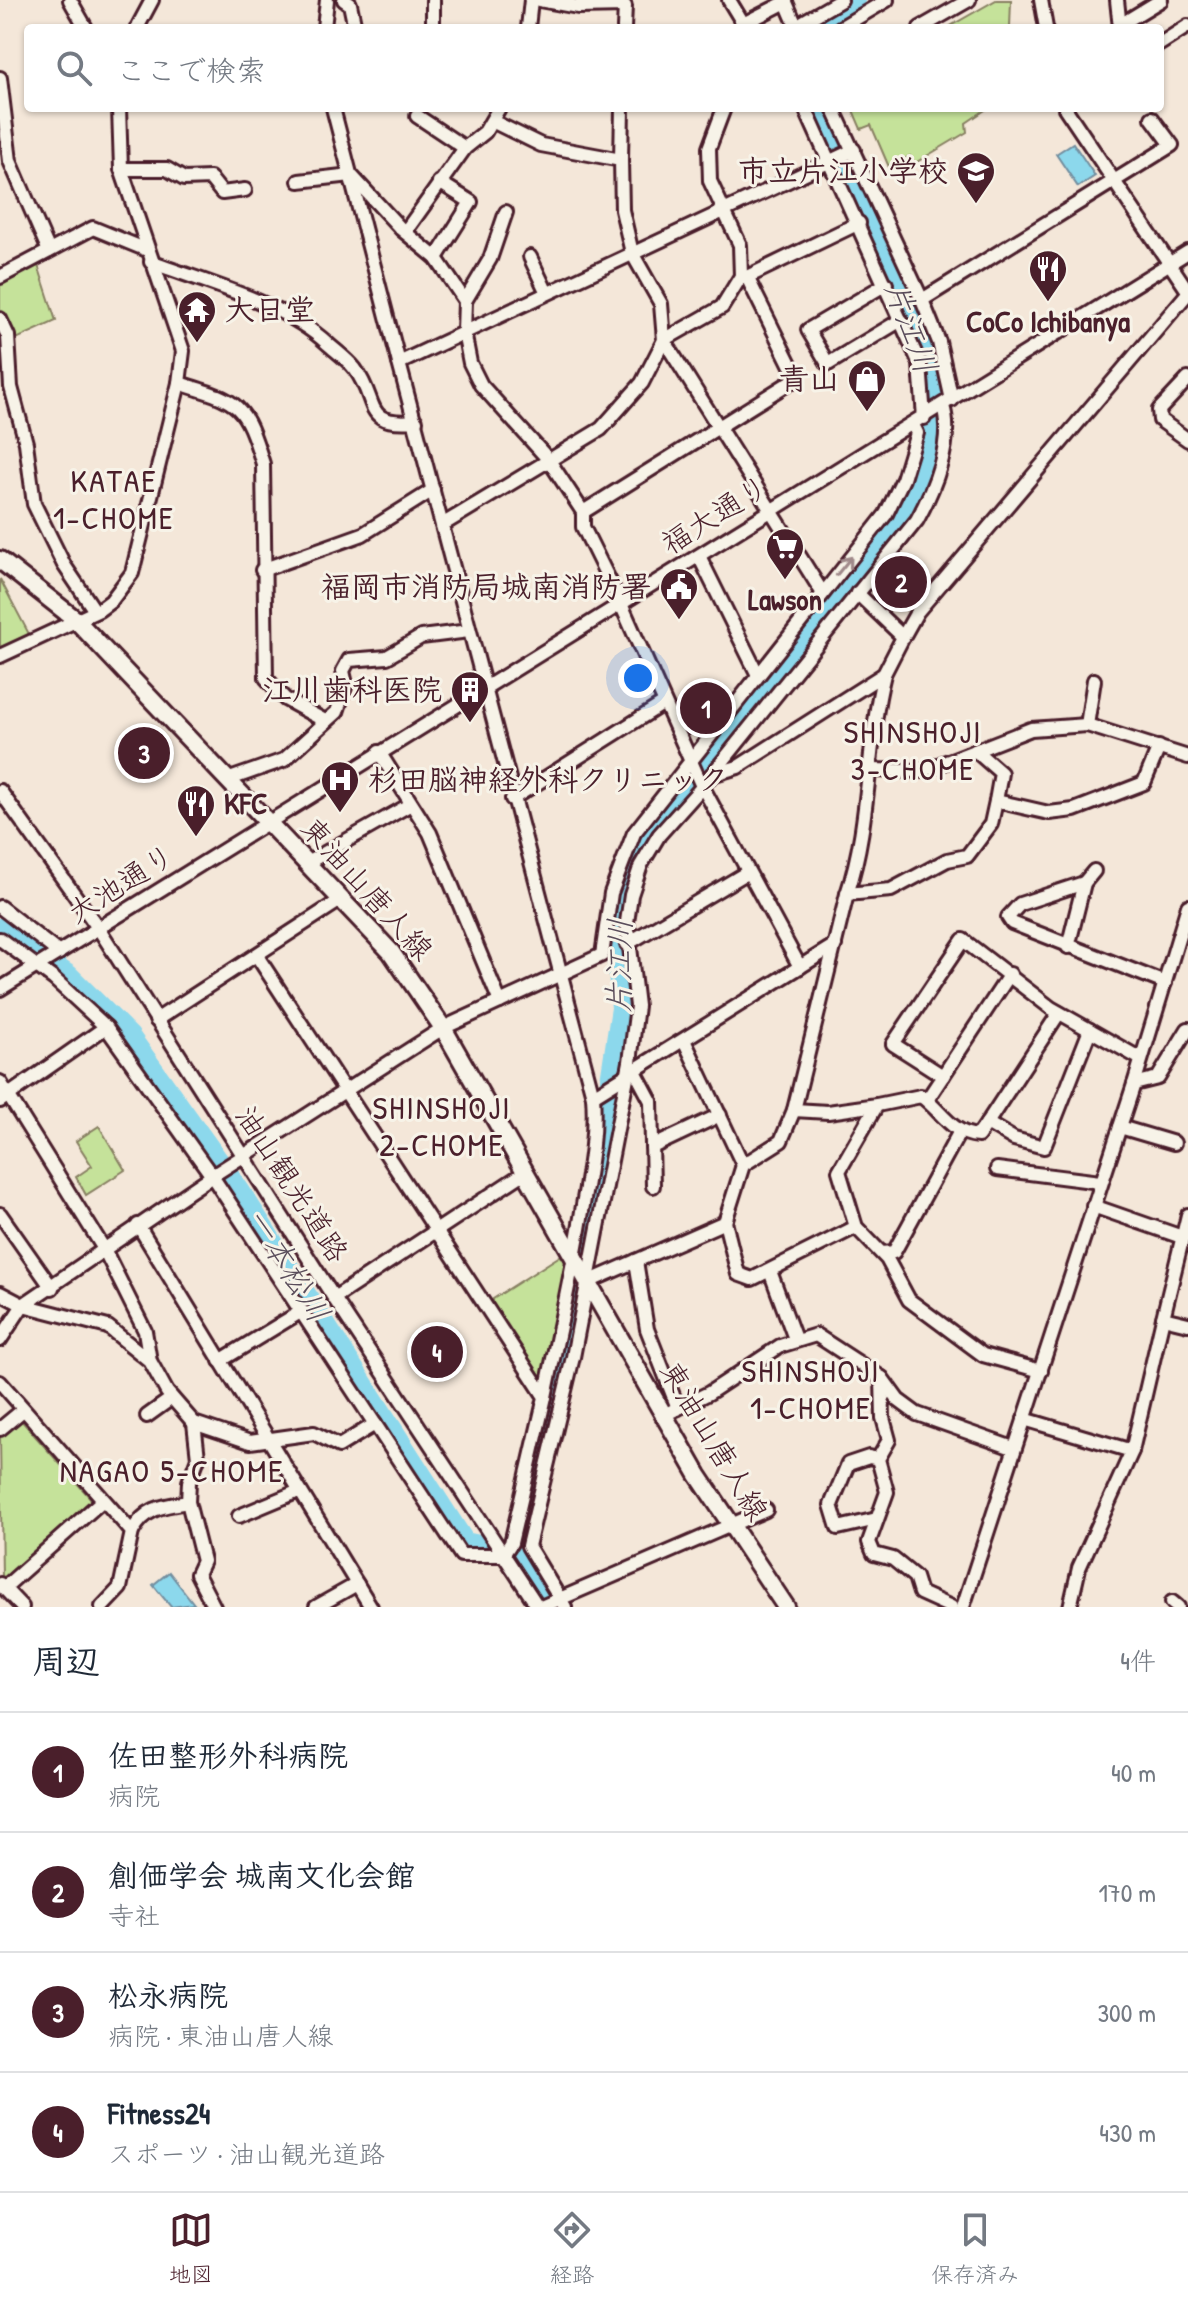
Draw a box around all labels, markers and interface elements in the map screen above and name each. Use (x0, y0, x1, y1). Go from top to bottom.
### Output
search box (24, 24, 1164, 112)
icon: search (52, 46, 96, 90)
text: ここで検索 (116, 50, 266, 90)
place label: 市立片江小学校 (738, 150, 948, 190)
school or university icon: 市立片江小学校 (955, 150, 997, 205)
restaurant icon: CoCo Ichibanya (1027, 248, 1069, 303)
water label: 片江川 (875, 274, 948, 379)
temple icon: 大日堂 (176, 289, 218, 344)
place label: 大日堂 (225, 289, 315, 329)
place label: CoCo Ichibanya (966, 301, 1130, 342)
place label: 青山 (779, 358, 839, 398)
shop icon: 青山 (846, 358, 888, 413)
district label: KATAE 1-CHOME (53, 459, 175, 539)
street label: 福大通り (653, 465, 776, 563)
supermarket icon: Lawson (764, 526, 806, 581)
pin: 2 (875, 552, 927, 612)
one-way arrow (835, 556, 852, 577)
place label: 福岡市消防局城南消防署 (321, 566, 651, 606)
public building icon: 福岡市消防局城南消防署 (658, 566, 700, 621)
place label: Lawson (748, 579, 822, 619)
your location (618, 658, 658, 698)
place label: 江川歯科医院 (262, 669, 442, 709)
building icon: 江川歯科医院 (449, 669, 491, 724)
pin: 1 (680, 678, 732, 738)
district label: SHINSHOJI 3-CHOME (843, 710, 983, 790)
pin: 3 (118, 723, 170, 783)
hospital icon: 杉田脳神経外科クリニック (319, 759, 361, 814)
place label: 杉田脳神経外科クリニック (368, 759, 728, 799)
restaurant icon: KFC (175, 783, 217, 838)
place label: KFC (224, 783, 267, 823)
street label: 東油山唐人線 (293, 808, 443, 969)
street label: 大池通り (59, 834, 182, 932)
water label: 片江川 (596, 918, 641, 1014)
district label: SHINSHOJI 2-CHOME (372, 1086, 512, 1166)
street label: 油山観光道路 (227, 1097, 359, 1270)
water label: 一本松川 (236, 1199, 341, 1330)
pin: 4 (411, 1322, 463, 1382)
district label: SHINSHOJI 1-CHOME (741, 1349, 881, 1429)
street label: 東油山唐人線 (651, 1353, 778, 1528)
district label: NAGAO 5-CHOME (60, 1449, 284, 1492)
text: 周辺 (32, 1638, 100, 1684)
text: 4件 (1120, 1643, 1156, 1678)
text: 佐田整形外科病院 (108, 1735, 348, 1775)
text: 1 (53, 1755, 63, 1790)
text: 40 m (1111, 1755, 1156, 1790)
text: 病院 (108, 1778, 160, 1813)
text: 創価学会 城南文化会館 (108, 1855, 415, 1895)
text: 2 (52, 1875, 64, 1910)
text: 170 m (1098, 1875, 1156, 1910)
text: 寺社 (108, 1898, 160, 1933)
text: 松永病院 (108, 1975, 228, 2015)
text: 3 (52, 1995, 64, 2030)
text: 300 m (1097, 1995, 1156, 2030)
text: 病院 · 東油山唐人線 (108, 2018, 333, 2053)
text: Fitness24 (108, 2093, 210, 2133)
text: 4 (53, 2115, 63, 2150)
text: 430 m (1099, 2115, 1156, 2150)
text: スポーツ · 油山観光道路 (108, 2136, 385, 2171)
tab: 地図 (169, 2208, 213, 2289)
tab: 経路 (550, 2208, 594, 2289)
tab: 保存済み (931, 2208, 1019, 2289)

